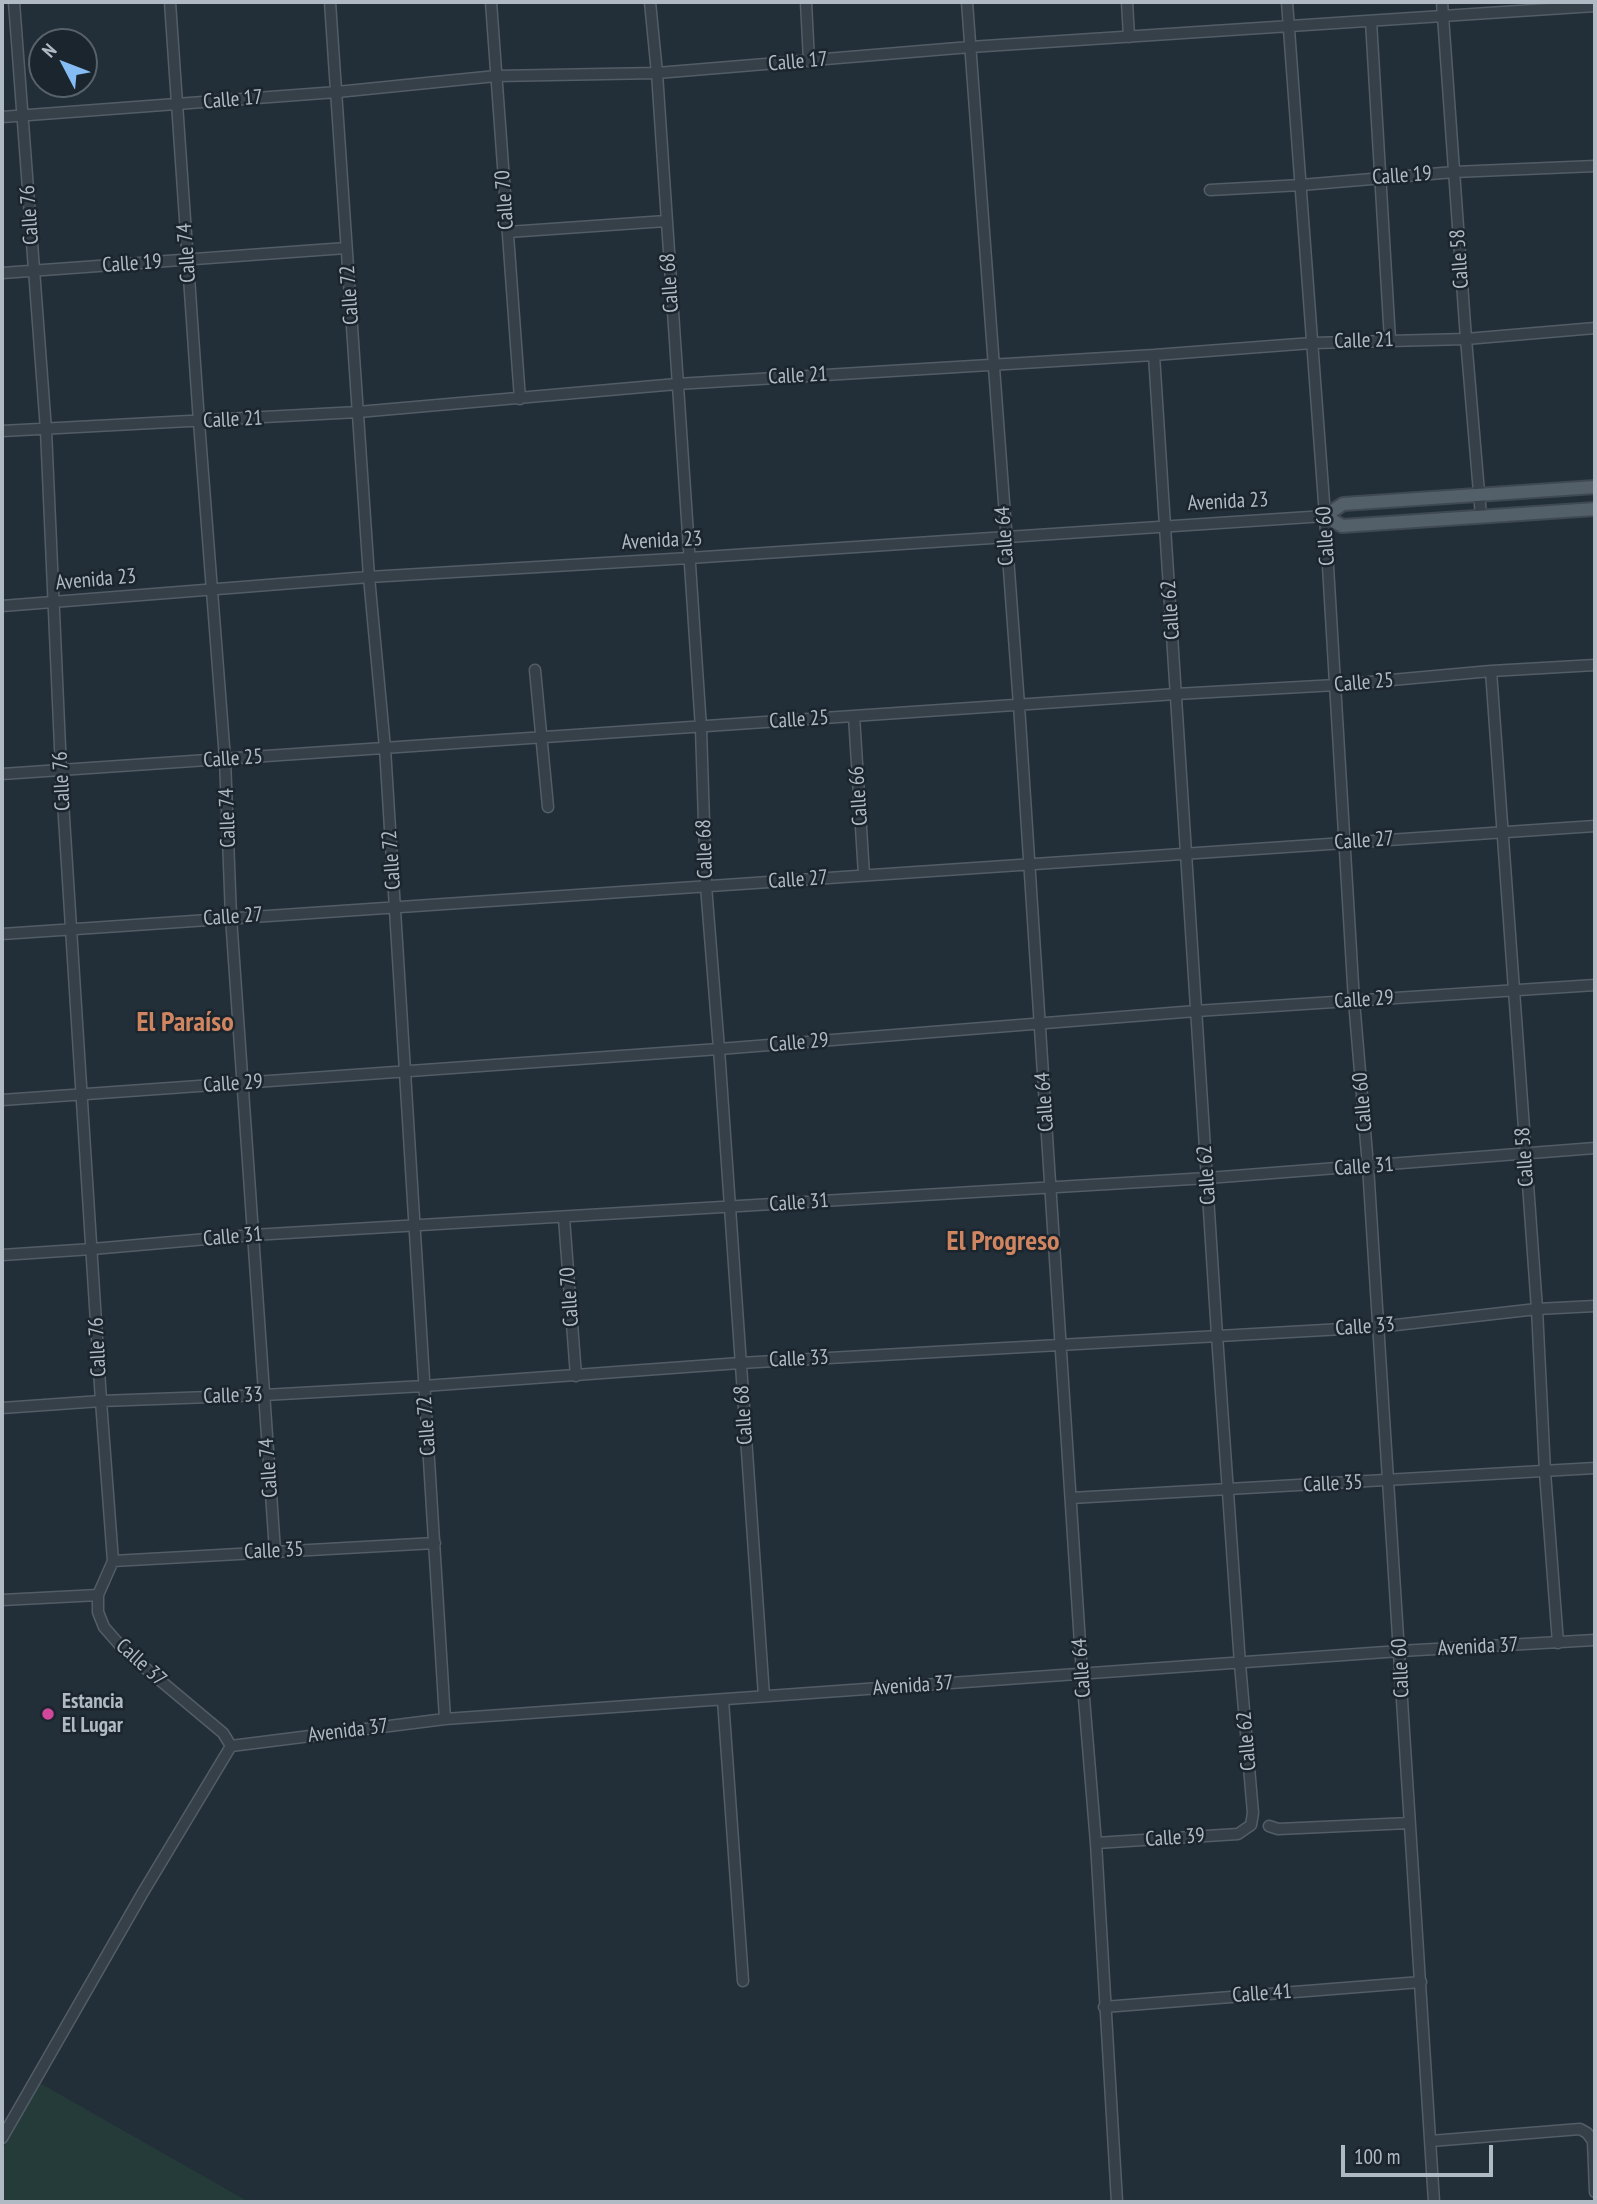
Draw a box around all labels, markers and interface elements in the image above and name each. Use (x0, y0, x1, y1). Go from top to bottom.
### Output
north arrow (28, 28, 98, 98)
text: N (37, 38, 61, 62)
street label: Calle 17 (767, 47, 829, 77)
street label: Calle 17 (202, 85, 264, 115)
street label: Calle 19 (1371, 161, 1433, 191)
street label: Calle 70 (490, 169, 520, 231)
street label: Calle 76 (15, 184, 45, 246)
street label: Calle 74 (172, 222, 202, 284)
street label: Calle 58 (1445, 228, 1475, 290)
street label: Calle 19 (101, 249, 163, 279)
street label: Calle 68 (655, 252, 685, 314)
street label: Calle 72 (335, 264, 365, 326)
street label: Calle 21 (1334, 327, 1394, 355)
street label: Calle 21 (768, 362, 828, 390)
street label: Calle 21 (203, 406, 263, 434)
street label: Avenida 23 (1187, 487, 1269, 517)
street label: Calle 64 (990, 505, 1020, 567)
street label: Calle 60 (1311, 505, 1341, 567)
street label: Avenida 23 (621, 526, 703, 556)
street label: Avenida 23 (55, 564, 137, 596)
street label: Calle 62 (1156, 579, 1186, 641)
street label: Calle 25 (1333, 668, 1395, 698)
street label: Calle 25 (768, 705, 830, 735)
street label: Calle 25 (202, 744, 264, 774)
street label: Calle 76 (48, 751, 76, 811)
street label: Calle 66 (844, 765, 874, 827)
street label: Calle 74 (214, 788, 242, 848)
street label: Calle 68 (691, 819, 719, 879)
street label: Calle 27 (1333, 826, 1395, 856)
street label: Calle 72 (377, 829, 407, 891)
street label: Calle 27 (767, 865, 829, 895)
street label: Calle 27 (202, 902, 264, 932)
street label: Calle 29 (1333, 985, 1395, 1015)
district label: El Paraíso (136, 1006, 234, 1040)
street label: Calle 29 (768, 1028, 830, 1058)
street label: Calle 29 (202, 1069, 264, 1099)
street label: Calle 64 (1030, 1071, 1060, 1133)
street label: Calle 60 (1348, 1071, 1378, 1133)
street label: Calle 58 (1510, 1126, 1540, 1188)
street label: Calle 62 (1192, 1144, 1222, 1206)
street label: Calle 31 (1333, 1152, 1395, 1182)
street label: Calle 31 (768, 1188, 830, 1218)
street label: Calle 31 (202, 1222, 264, 1252)
district label: El Progreso (947, 1225, 1059, 1259)
street label: Calle 70 (555, 1266, 585, 1328)
street label: Calle 33 (1334, 1312, 1396, 1342)
street label: Calle 76 (84, 1317, 112, 1377)
street label: Calle 33 (769, 1345, 829, 1373)
street label: Calle 33 (203, 1382, 263, 1410)
street label: Calle 68 (729, 1384, 759, 1446)
street label: Calle 72 (412, 1395, 442, 1457)
street label: Calle 74 (254, 1437, 284, 1499)
street label: Calle 35 (1303, 1470, 1363, 1498)
street label: Calle 35 (244, 1537, 304, 1565)
street label: Avenida 37 (1437, 1632, 1519, 1662)
street label: Calle 37 (110, 1634, 172, 1692)
street label: Calle 64 (1067, 1637, 1097, 1699)
street label: Calle 60 (1387, 1638, 1415, 1698)
street label: Avenida 37 (872, 1671, 954, 1701)
place label: Estancia El Lugar (62, 1689, 123, 1739)
marker: Estancia El Lugar (40, 1706, 56, 1722)
street label: Calle 62 (1232, 1710, 1262, 1772)
street label: Avenida 37 (306, 1714, 390, 1748)
street label: Calle 39 (1144, 1823, 1206, 1853)
street label: Calle 41 (1231, 1979, 1293, 2009)
scale bar (1345, 2130, 1497, 2174)
text: 100 m (1354, 2143, 1400, 2170)

